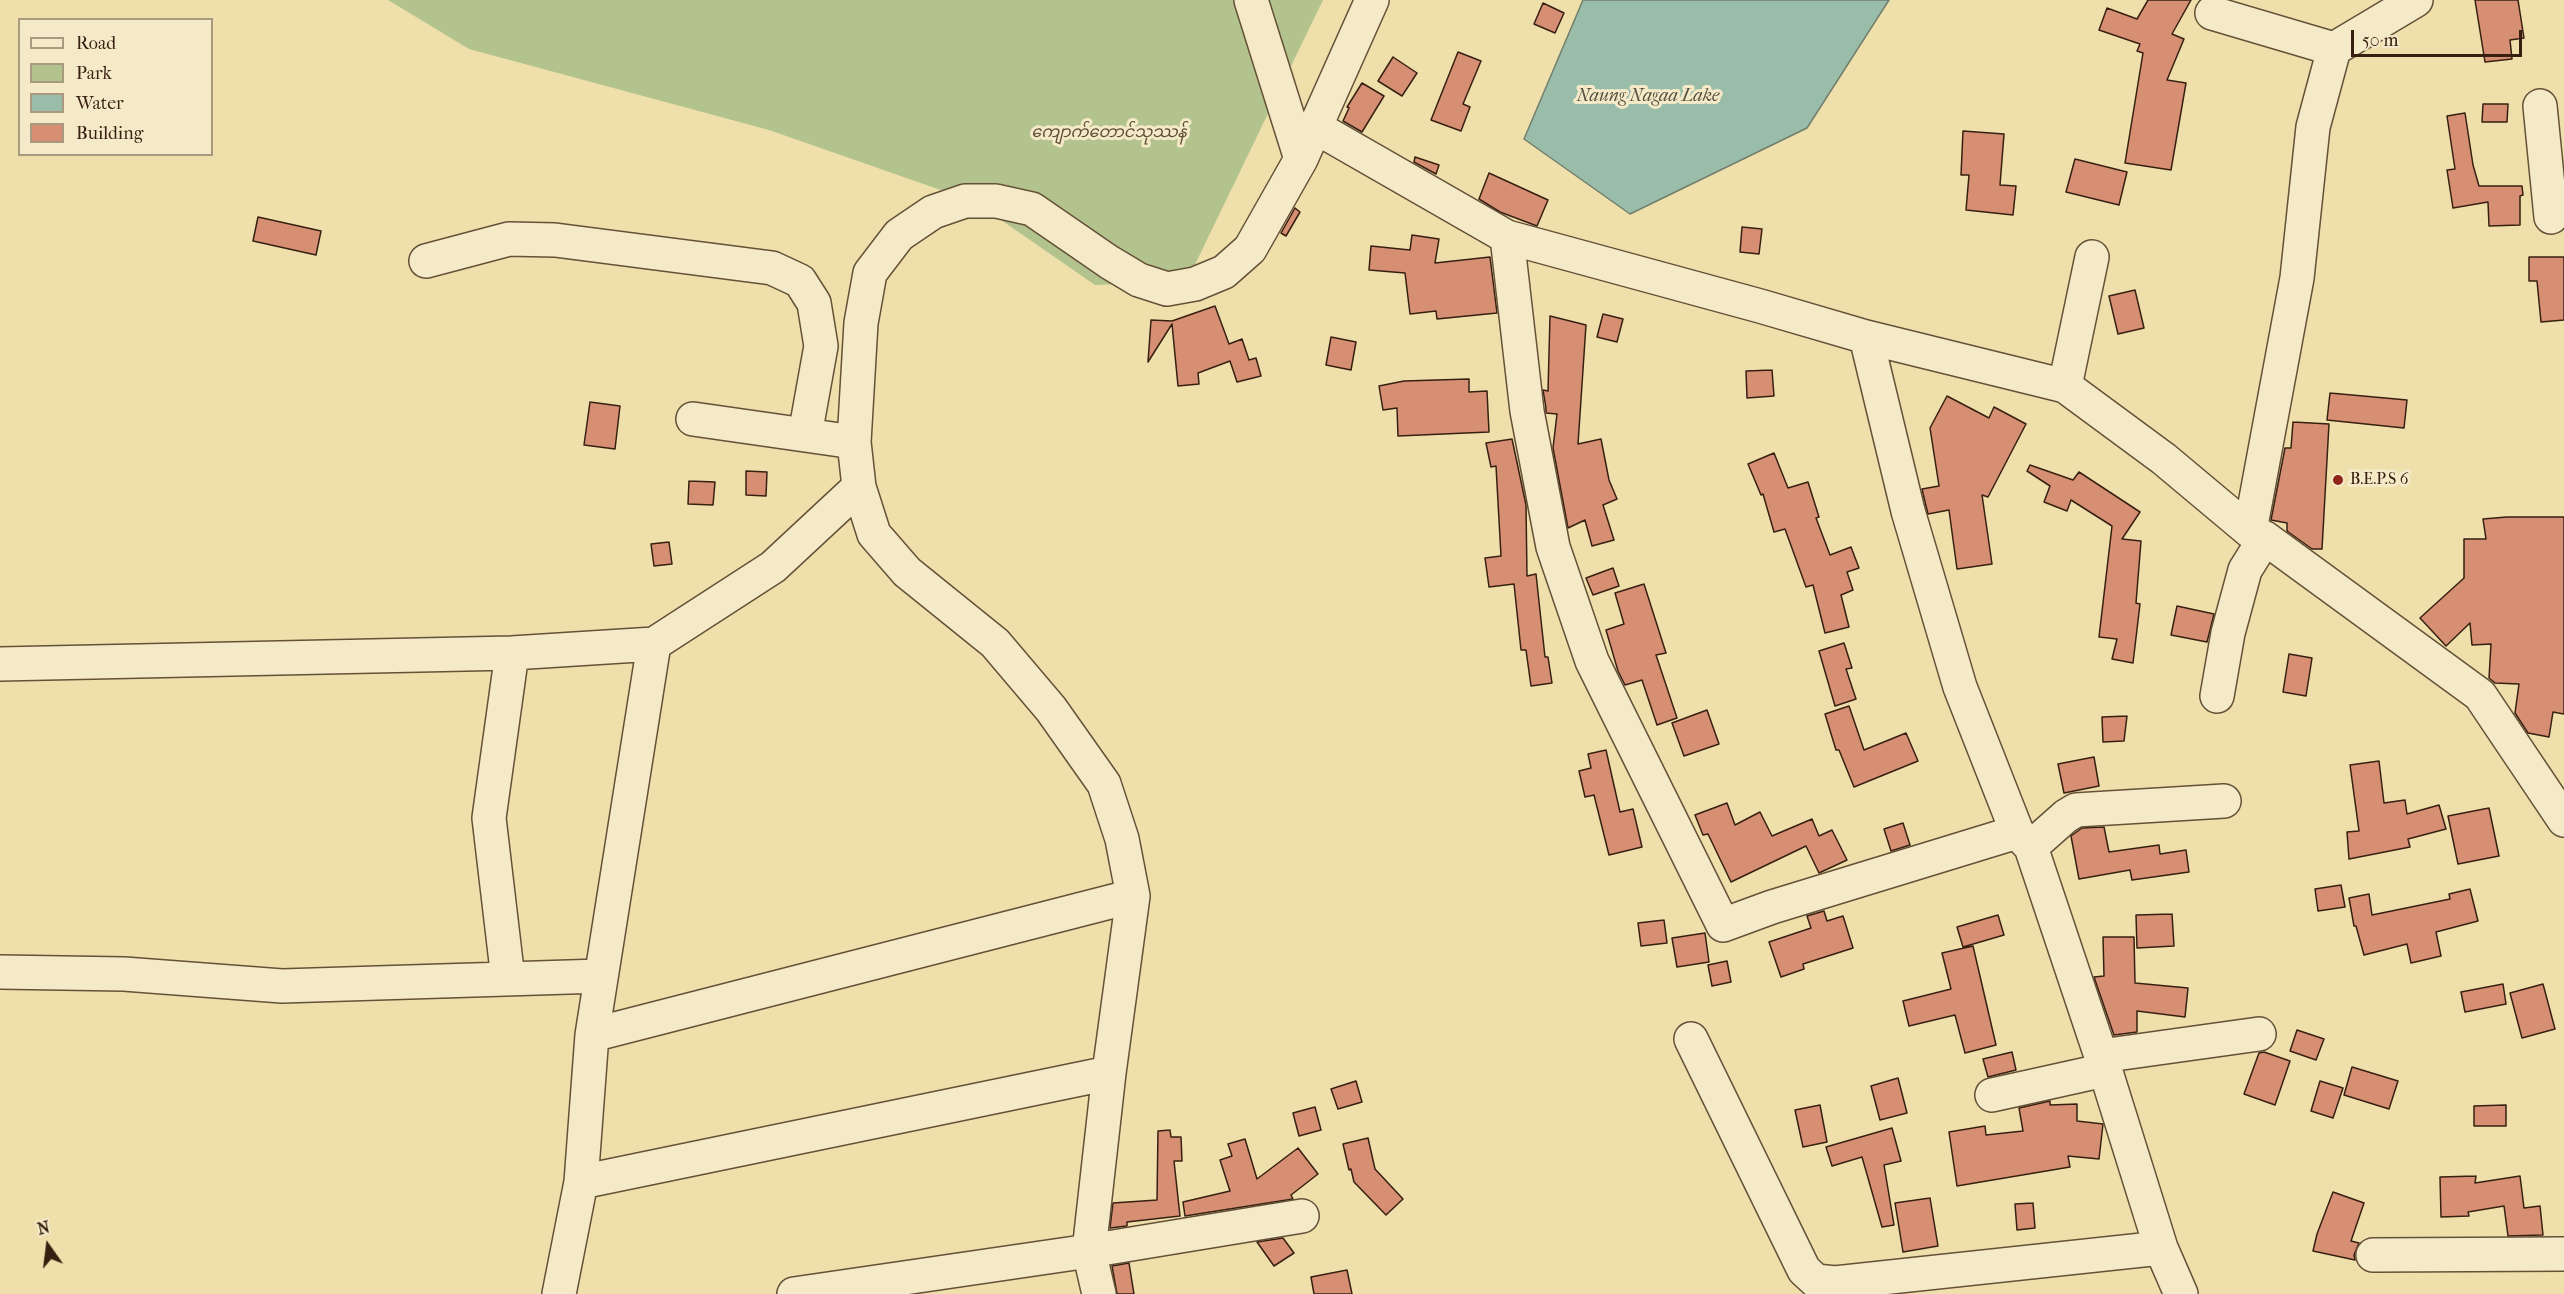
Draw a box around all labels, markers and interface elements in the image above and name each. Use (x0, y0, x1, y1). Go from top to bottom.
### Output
legend (18, 18, 213, 156)
scale bar (2354, 18, 2525, 56)
text: 50 m (2362, 30, 2398, 51)
text: Road (76, 33, 116, 54)
text: Park (76, 63, 112, 84)
water label: Naung Nagaa Lake (1577, 86, 1719, 108)
text: Water (76, 93, 124, 114)
text: Building (76, 123, 143, 144)
park label: ကျောက်တောင်သုဿန် (1031, 123, 1187, 143)
place label: B.E.P.S 6 (2350, 470, 2408, 490)
marker: B.E.P.S 6 (2331, 473, 2345, 487)
north arrow (18, 1216, 78, 1276)
text: N (35, 1217, 52, 1239)

